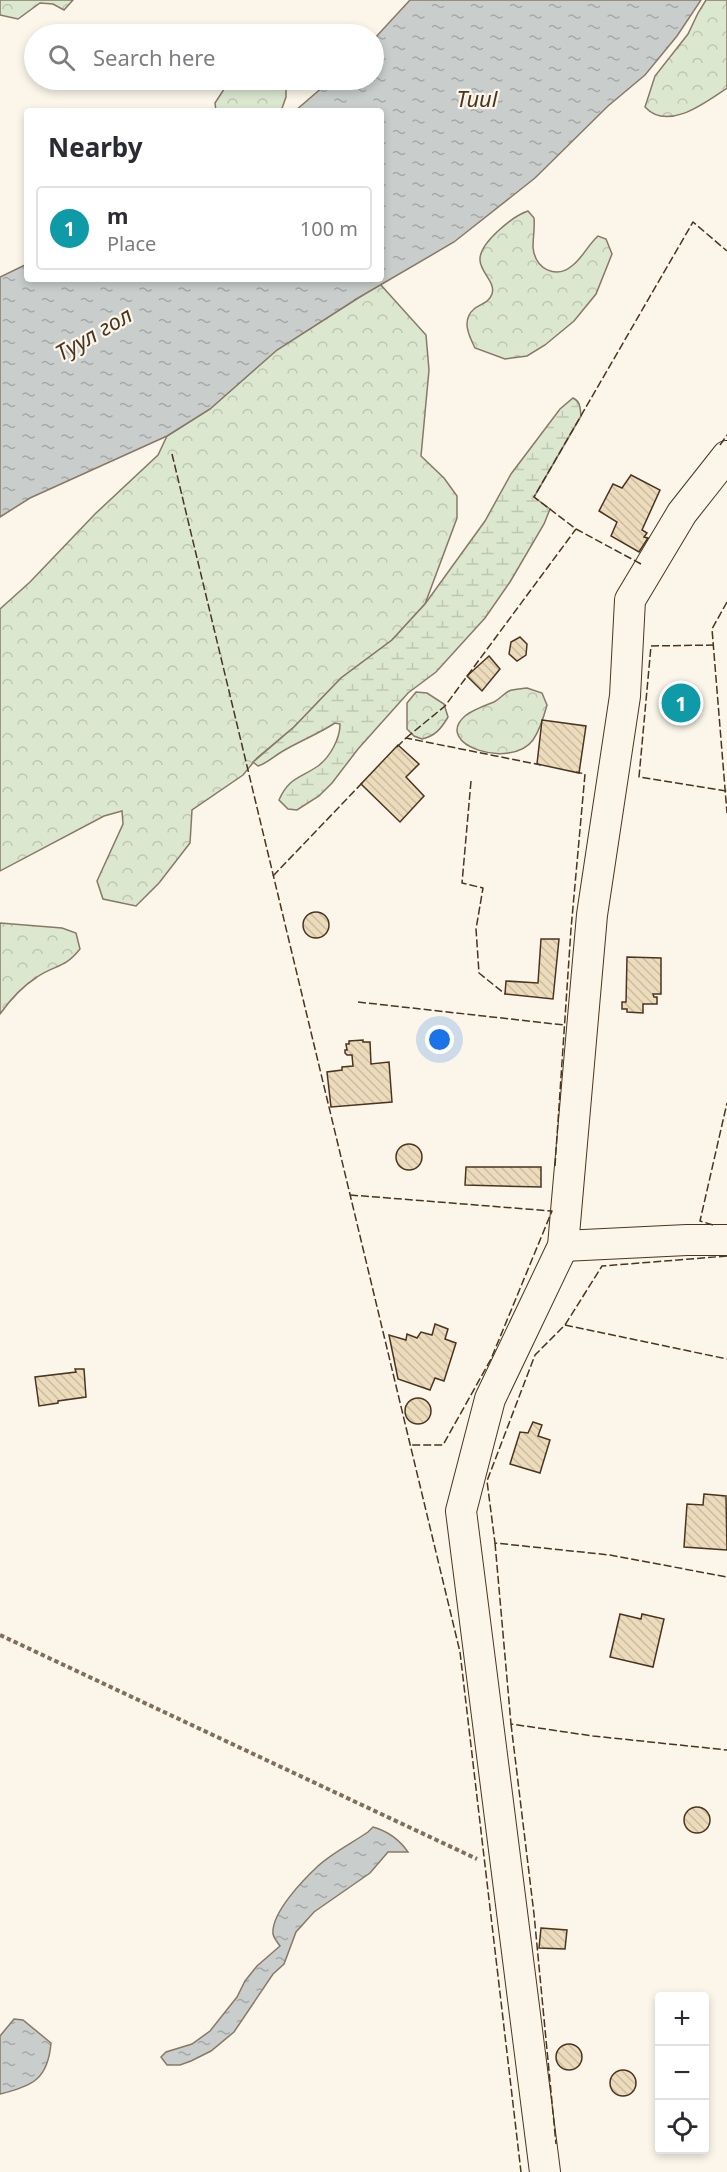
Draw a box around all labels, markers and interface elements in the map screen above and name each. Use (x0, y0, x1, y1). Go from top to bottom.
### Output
search box (24, 24, 384, 90)
icon: search (45, 41, 78, 74)
text: Search here (93, 42, 215, 72)
water label: Tuul (456, 83, 499, 113)
text: Nearby (48, 129, 143, 165)
text: m (107, 200, 128, 230)
text: 1 (64, 215, 75, 242)
text: 100 m (300, 215, 358, 242)
text: Place (107, 230, 156, 257)
water label: Туул гол (49, 299, 137, 367)
pin: 1 (662, 680, 700, 726)
your location (425, 1025, 454, 1054)
map controls (655, 1992, 709, 2154)
button: + (655, 1992, 709, 2046)
button: − (655, 2046, 709, 2100)
button: locate (655, 2100, 709, 2154)

